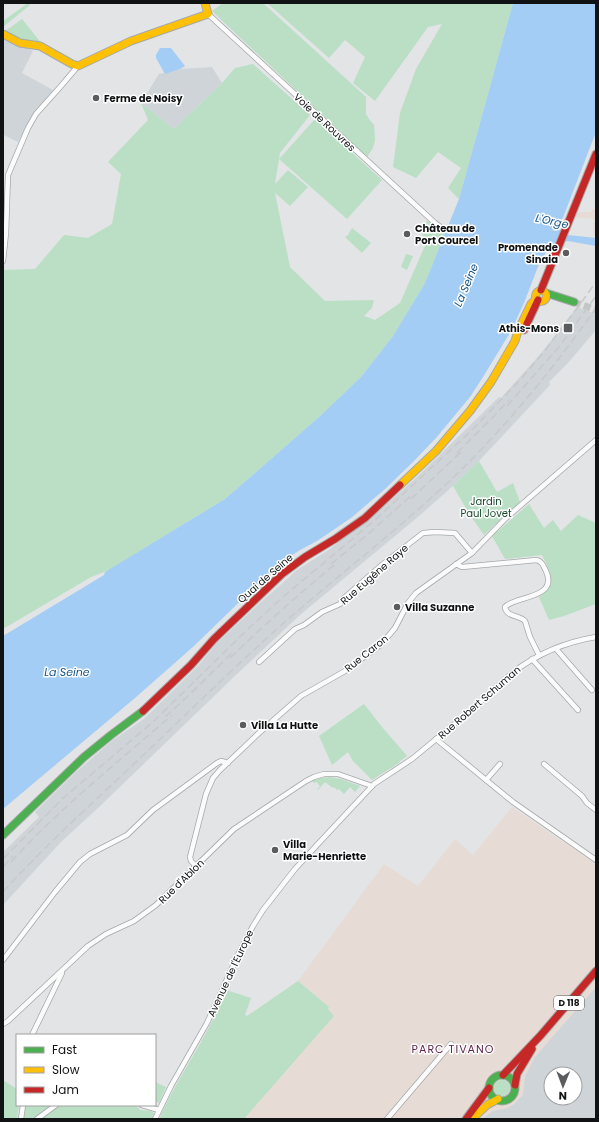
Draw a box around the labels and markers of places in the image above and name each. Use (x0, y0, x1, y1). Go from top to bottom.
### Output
place label: Ferme de Noisy (104, 91, 183, 106)
marker: Ferme de Noisy (91, 93, 101, 103)
place label: Château de Port Courcel (415, 221, 478, 248)
marker: Château de Port Courcel (402, 229, 412, 239)
place label: Promenade Sinaia (498, 240, 558, 267)
marker: Promenade Sinaia (561, 248, 571, 258)
place label: Athis-Mons (499, 321, 559, 336)
marker: Athis-Mons (562, 322, 574, 334)
place label: Villa Suzanne (405, 600, 474, 615)
marker: Villa Suzanne (392, 602, 402, 612)
place label: Villa La Hutte (251, 718, 318, 733)
marker: Villa La Hutte (238, 720, 248, 730)
place label: Villa Marie-Henriette (283, 837, 366, 864)
marker: Villa Marie-Henriette (270, 845, 280, 855)

